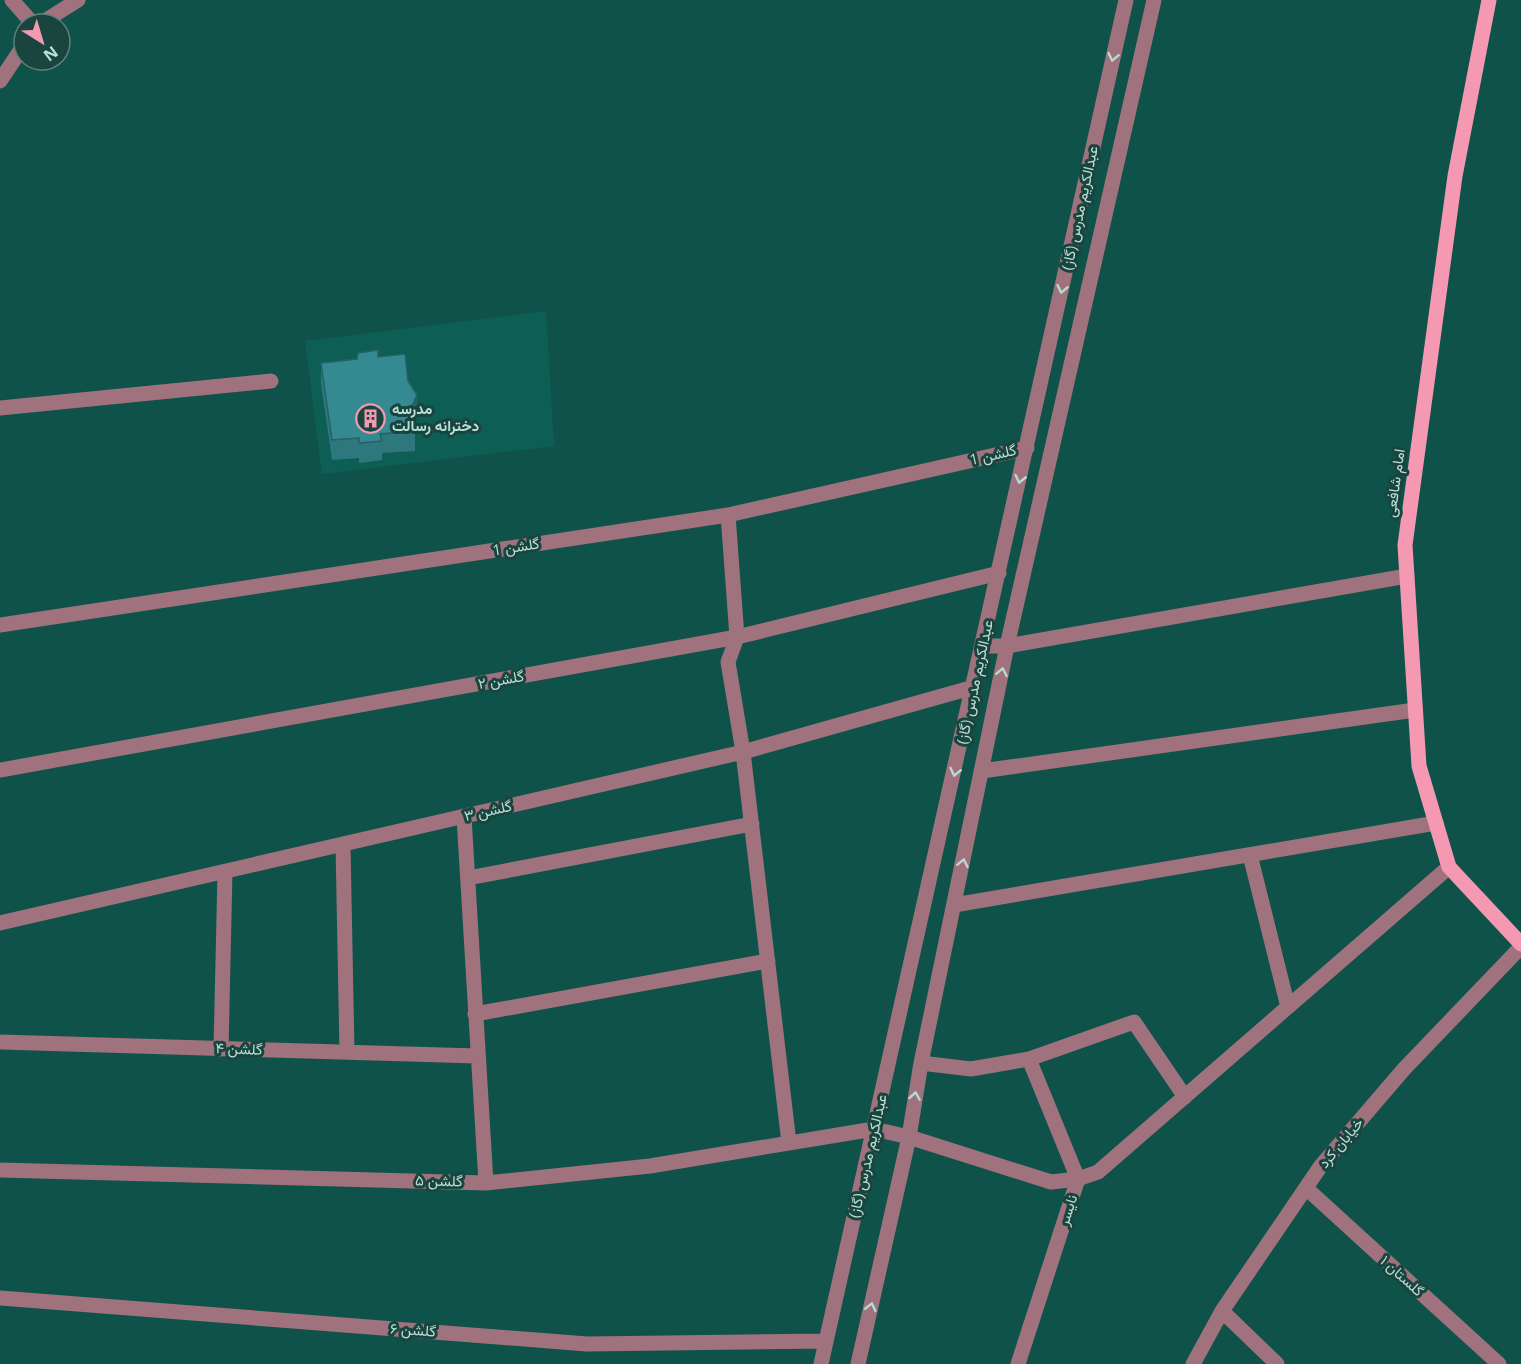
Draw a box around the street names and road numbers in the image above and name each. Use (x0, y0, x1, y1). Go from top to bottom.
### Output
street label: عبدالکریم مدرس (گاز) (1056, 144, 1103, 272)
street label: گلشن 1 (967, 439, 1019, 470)
street label: امام شافعی (1379, 447, 1410, 519)
street label: گلشن 1 (491, 532, 541, 561)
street label: عبدالکریم مدرس (گاز) (951, 618, 998, 746)
street label: گلشن ۲ (476, 665, 526, 694)
street label: گلشن ۳ (462, 795, 514, 826)
street label: گلشن ۴ (215, 1037, 263, 1060)
street label: عبدالکریم مدرس (گاز) (843, 1092, 892, 1220)
street label: خیابان کرد (1313, 1113, 1367, 1172)
street label: گلشن ۵ (415, 1170, 463, 1191)
street label: نایسر (1052, 1192, 1081, 1229)
street label: گلستان ۱ (1377, 1250, 1429, 1300)
street label: گلشن ۶ (389, 1317, 437, 1342)

